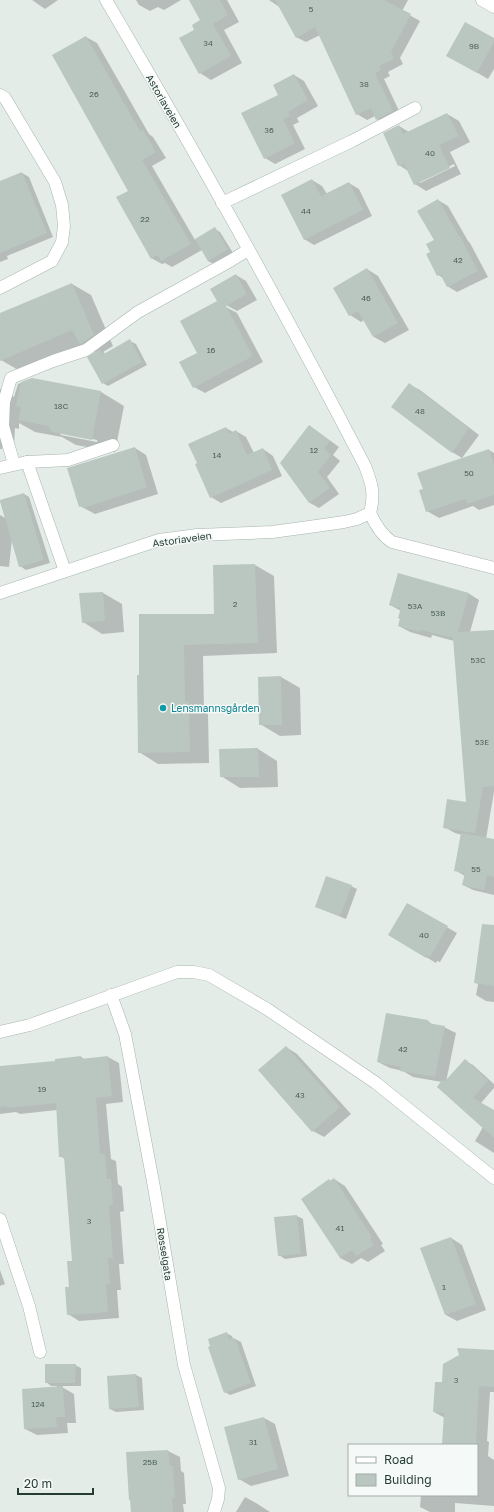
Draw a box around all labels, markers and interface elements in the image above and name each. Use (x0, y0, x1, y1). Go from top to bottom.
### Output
house number: 5 (309, 4, 314, 14)
house number: 34 (203, 38, 213, 48)
house number: 9B (469, 41, 479, 51)
street label: Astoriaveien (144, 72, 184, 130)
house number: 38 (359, 79, 369, 89)
house number: 26 (89, 89, 99, 99)
house number: 36 (264, 125, 274, 135)
house number: 40 (425, 148, 435, 158)
house number: 44 (301, 206, 311, 216)
house number: 22 (140, 214, 150, 224)
house number: 42 (453, 255, 463, 265)
house number: 46 (361, 293, 371, 303)
house number: 16 (207, 345, 216, 355)
house number: 18C (54, 401, 69, 411)
house number: 48 (415, 406, 425, 416)
house number: 12 (310, 445, 319, 455)
house number: 14 (213, 450, 221, 460)
house number: 50 (464, 468, 474, 478)
street label: Astoriaveien (152, 529, 212, 549)
house number: 2 (233, 599, 238, 609)
house number: 53A (408, 601, 423, 611)
house number: 53B (431, 608, 445, 618)
house number: 53C (471, 655, 486, 665)
place label: Lensmannsgården (171, 702, 260, 714)
marker: Lensmannsgården (158, 703, 168, 713)
house number: 53E (475, 737, 489, 747)
house number: 55 (471, 864, 481, 874)
house number: 40 (419, 930, 429, 940)
house number: 42 (398, 1044, 408, 1054)
house number: 19 (38, 1084, 47, 1094)
house number: 43 (295, 1090, 305, 1100)
house number: 3 (87, 1216, 92, 1226)
house number: 41 (336, 1223, 344, 1233)
street label: Røsselgata (155, 1227, 175, 1281)
house number: 1 (442, 1282, 446, 1292)
house number: 3 (454, 1375, 459, 1385)
house number: 124 (31, 1399, 45, 1409)
house number: 31 (249, 1437, 257, 1447)
legend (348, 1444, 478, 1496)
text: Road (384, 1452, 413, 1467)
house number: 25B (143, 1457, 157, 1467)
scale bar (18, 1470, 93, 1496)
text: Building (384, 1472, 432, 1487)
text: 20 m (24, 1476, 52, 1491)

